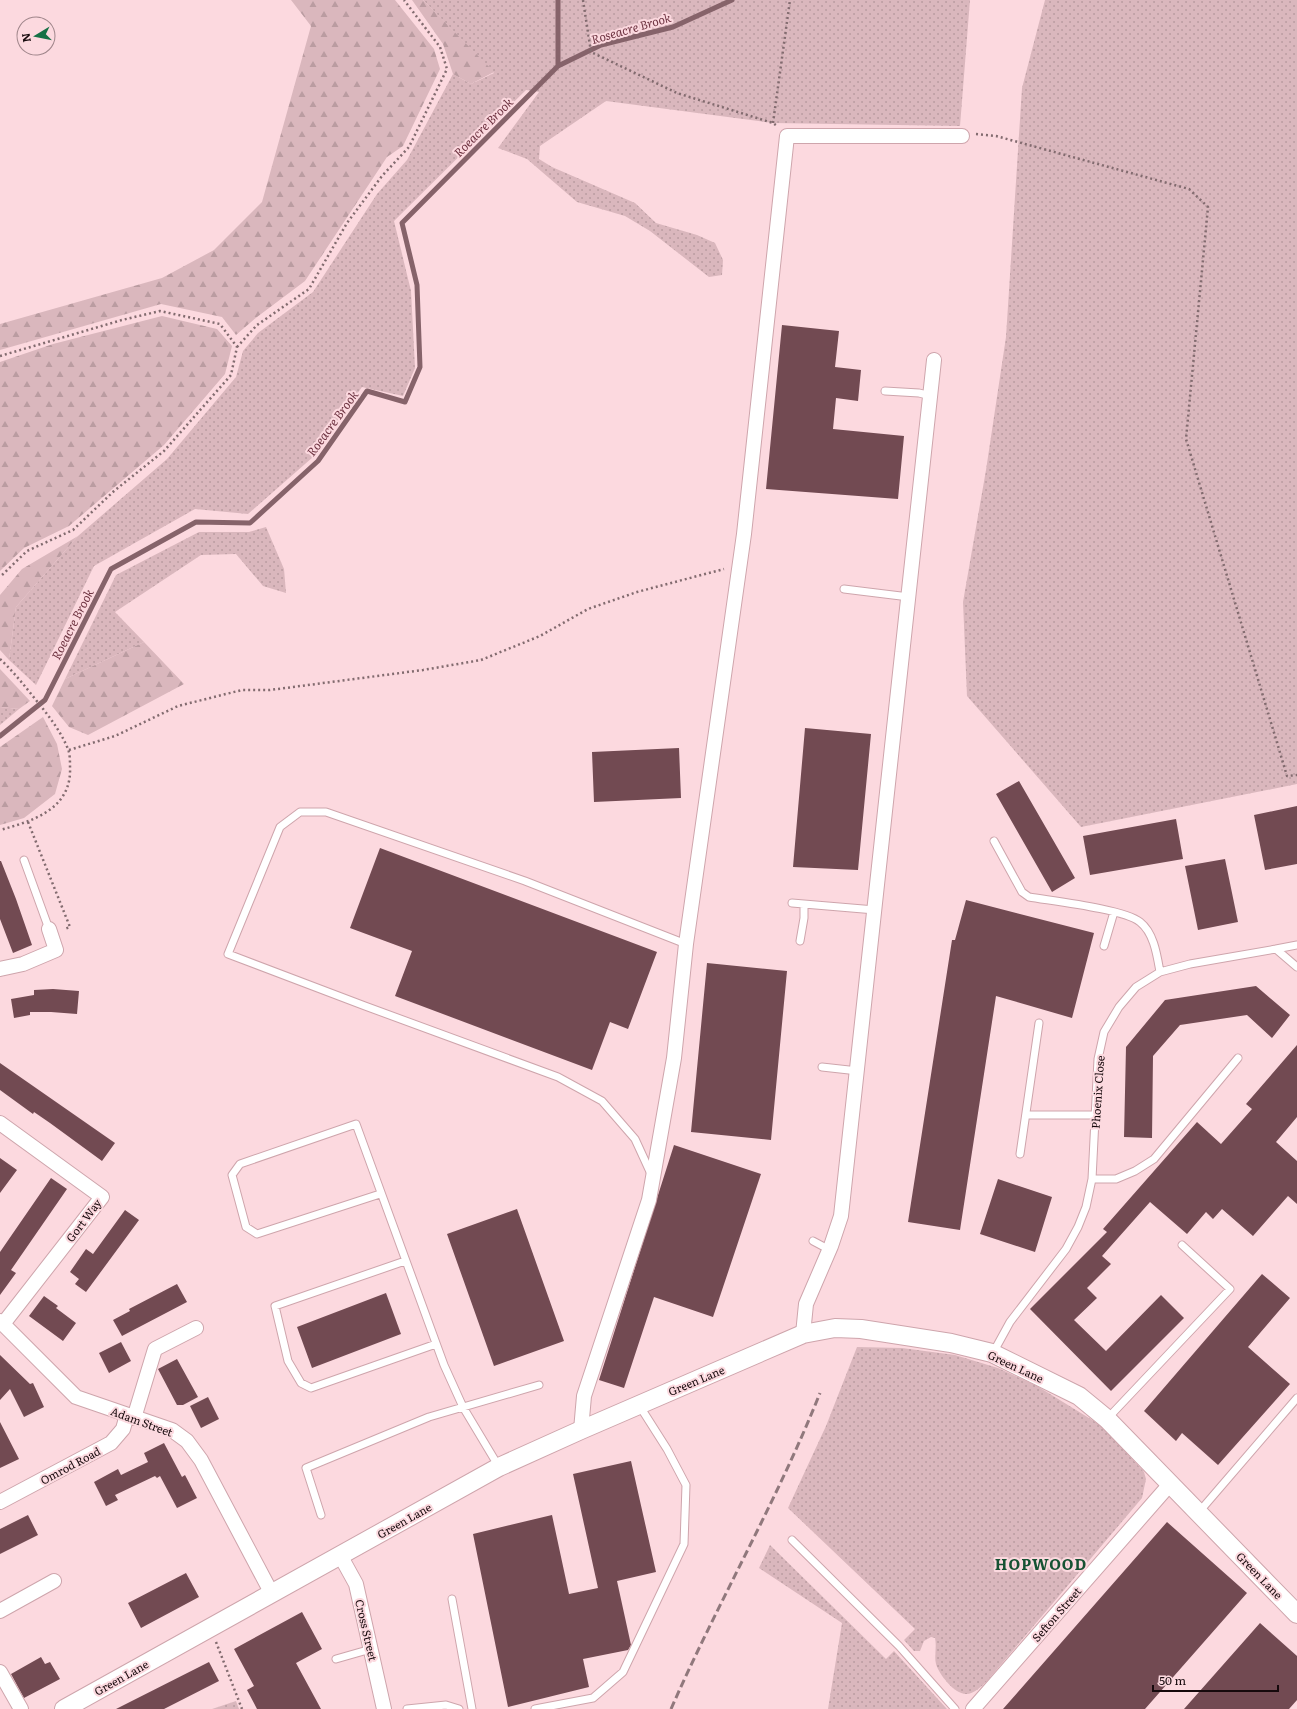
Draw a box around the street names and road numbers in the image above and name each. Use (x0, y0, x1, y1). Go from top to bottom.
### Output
street label: Phoenix Close (1086, 1055, 1108, 1129)
street label: Gort Way (62, 1195, 105, 1245)
street label: Green Lane (985, 1346, 1047, 1386)
street label: Green Lane (665, 1361, 727, 1399)
street label: Adam Street (109, 1402, 176, 1440)
street label: Omrod Road (37, 1442, 103, 1488)
street label: Green Lane (374, 1498, 434, 1542)
street label: Green Lane (1233, 1548, 1287, 1602)
street label: Sefton Street (1028, 1583, 1085, 1645)
street label: Cross Street (352, 1598, 382, 1663)
street label: Green Lane (91, 1655, 151, 1699)

